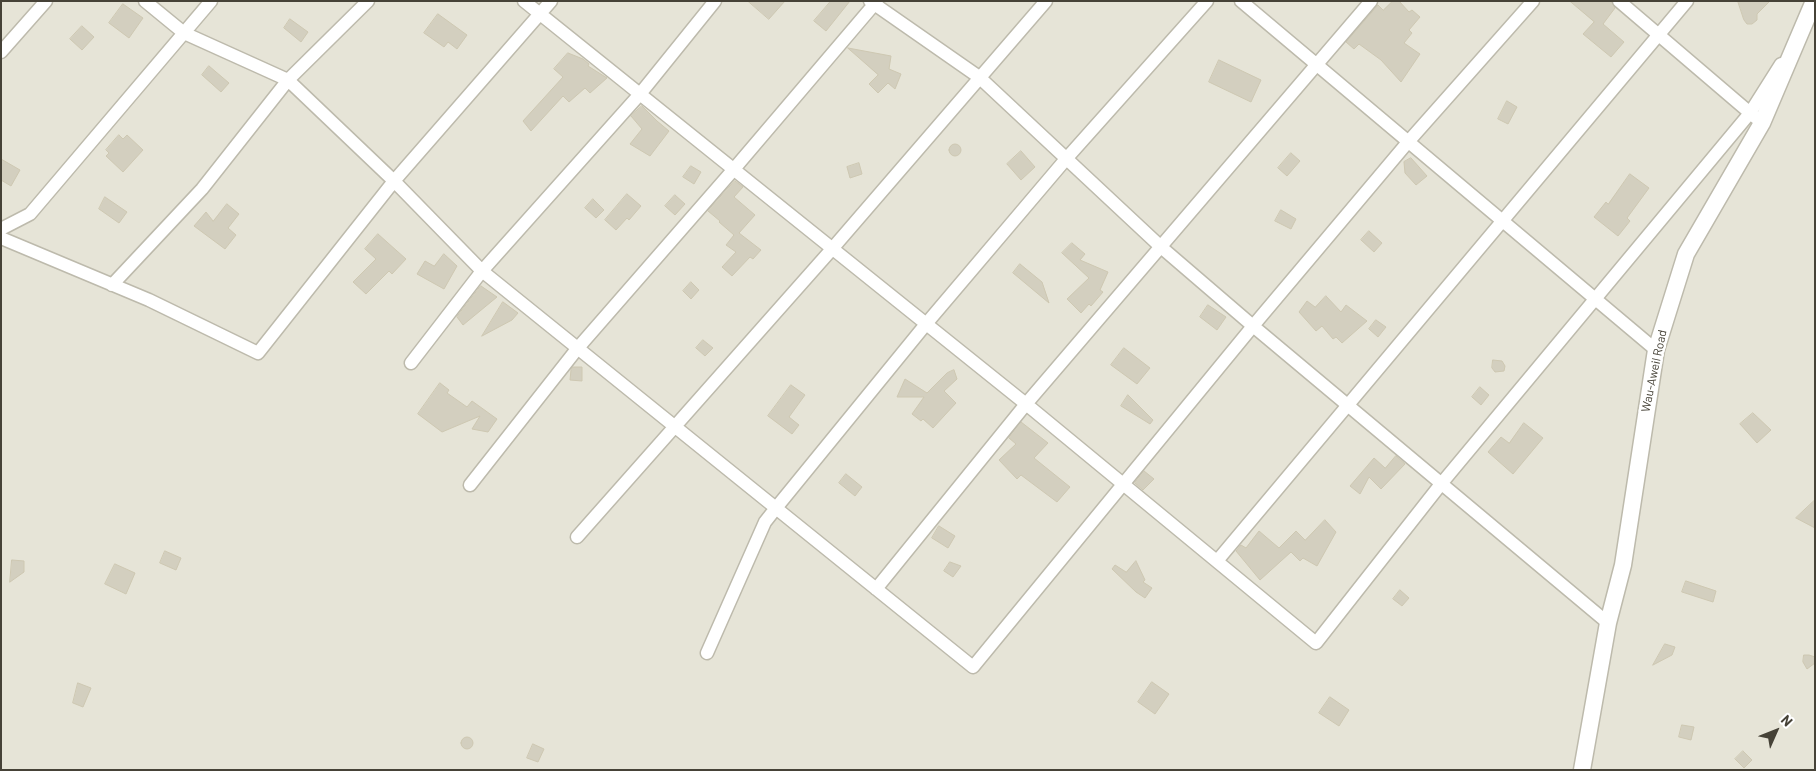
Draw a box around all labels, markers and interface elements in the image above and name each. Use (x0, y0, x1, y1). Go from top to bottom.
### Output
street label: Wau-Aweil Road (1638, 329, 1670, 413)
north arrow (1751, 706, 1801, 756)
text: N (1778, 711, 1796, 729)

